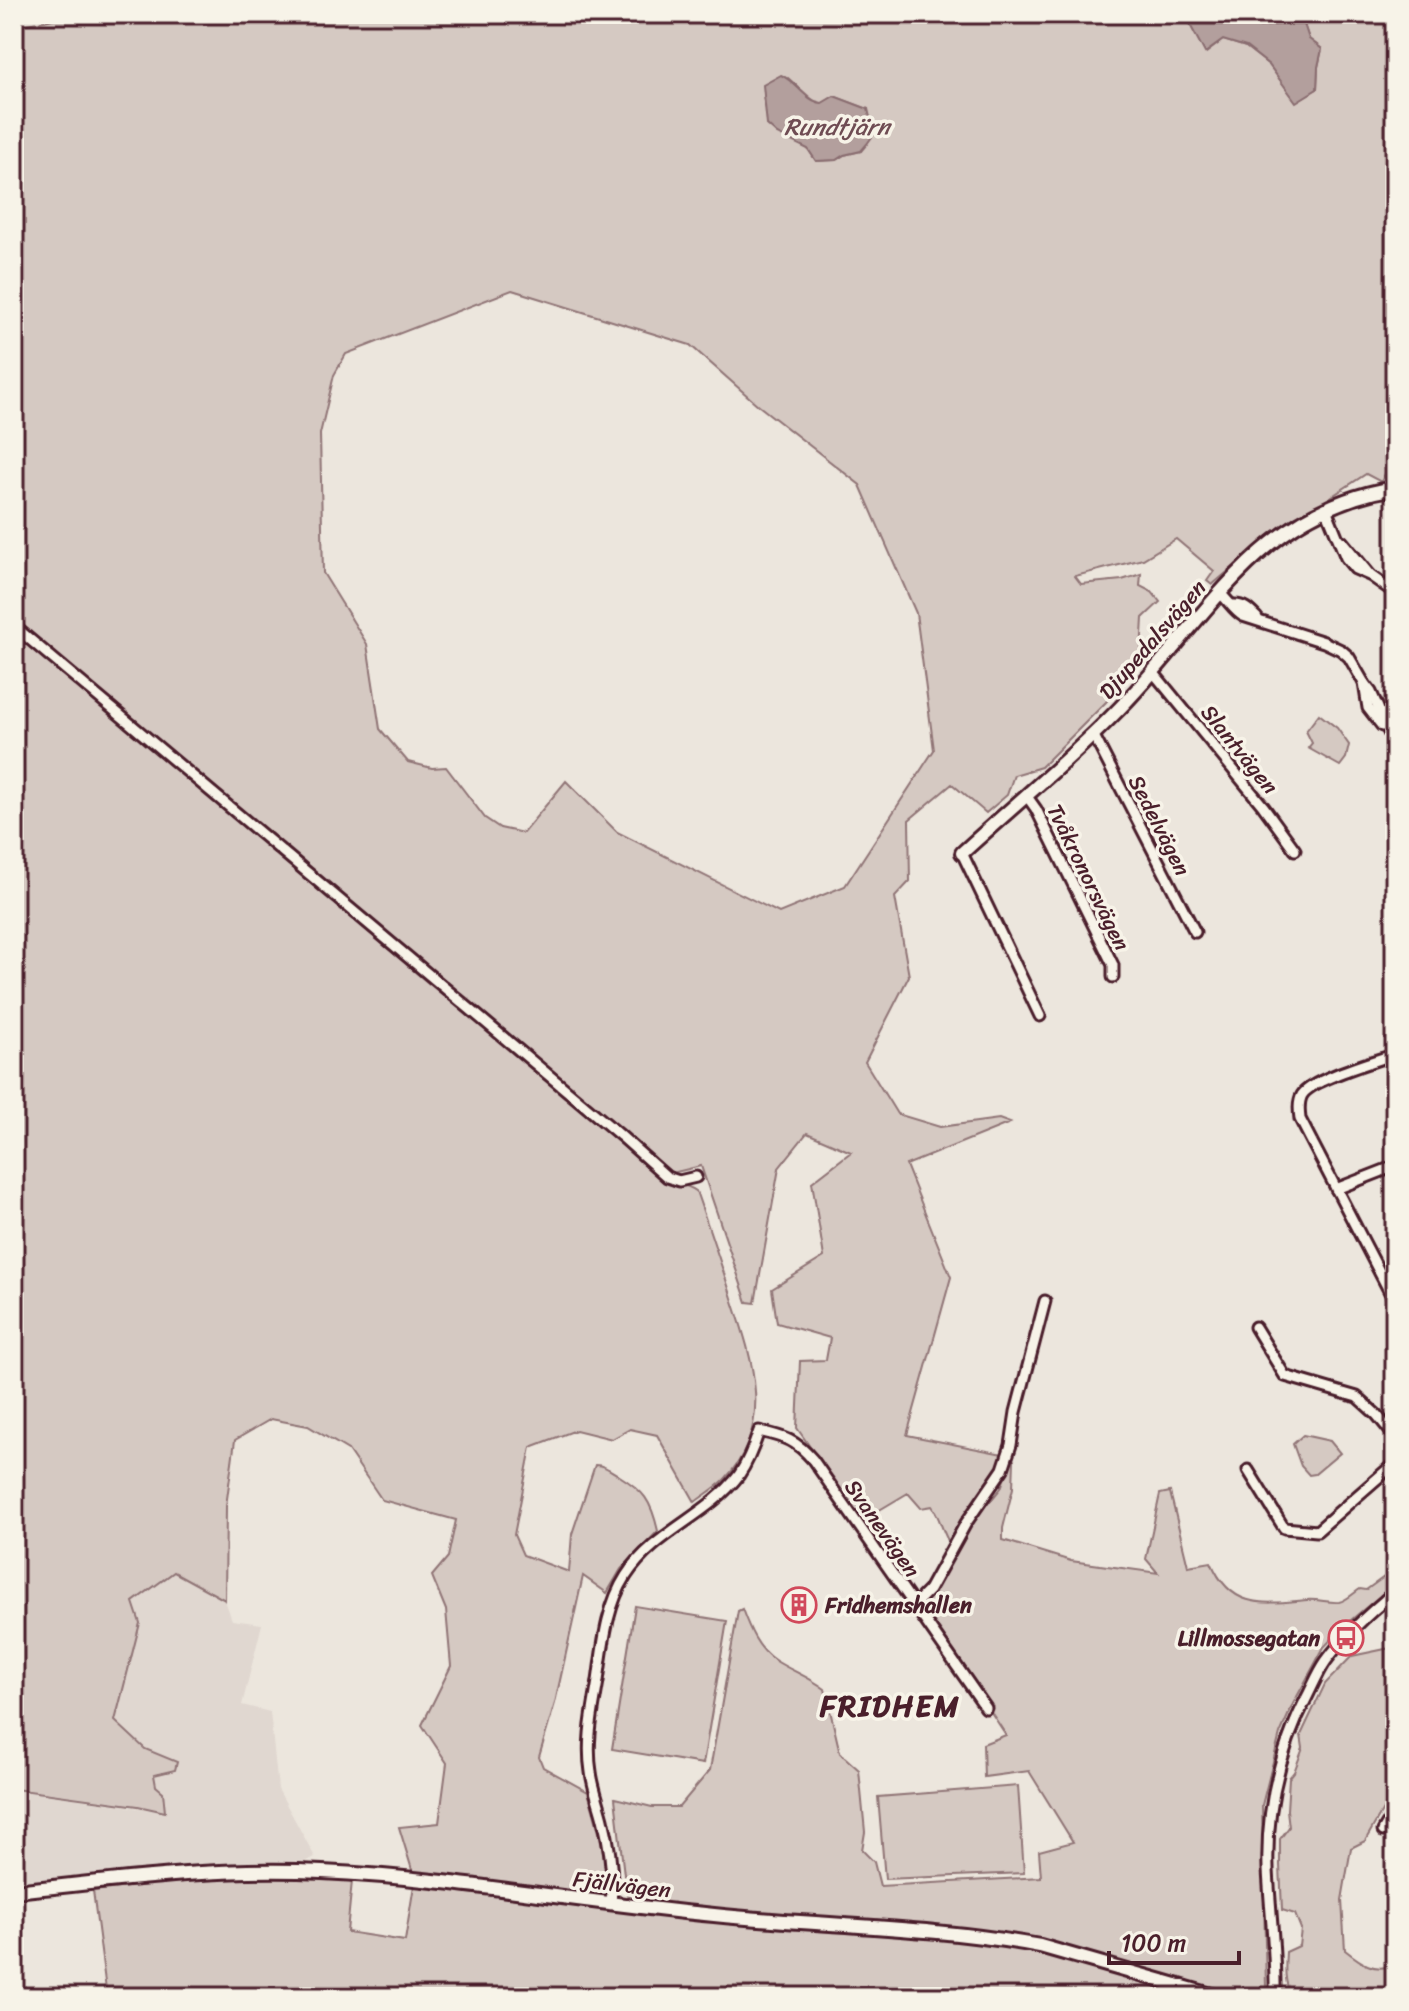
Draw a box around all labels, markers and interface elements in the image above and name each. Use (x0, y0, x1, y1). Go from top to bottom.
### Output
water label: Rundtjärn (784, 106, 893, 148)
street label: Djupedalsvägen (1089, 570, 1216, 709)
street label: Slantvägen (1191, 695, 1289, 803)
street label: Sedelvägen (1117, 768, 1202, 883)
street label: Tvåkronorsvägen (1036, 797, 1141, 957)
street label: Svanevägen (834, 1471, 931, 1586)
building icon: Fridhemshallen (780, 1586, 818, 1624)
place label: Fridhemshallen (824, 1586, 972, 1625)
place label: Lillmossegatan (1178, 1619, 1320, 1658)
bus stop icon: Lillmossegatan (1327, 1619, 1365, 1657)
district label: FRIDHEM (819, 1679, 960, 1733)
street label: Fjällvägen (571, 1859, 673, 1910)
scale bar (1109, 1915, 1239, 1965)
text: 100 m (1121, 1922, 1186, 1964)

